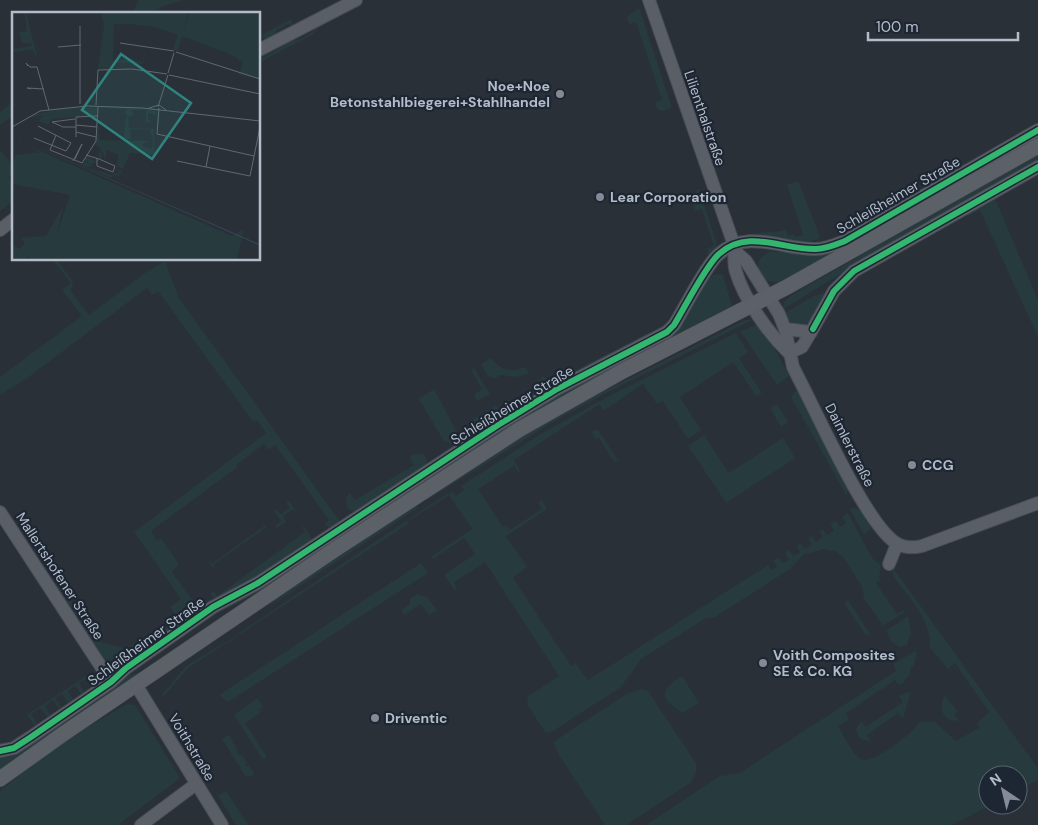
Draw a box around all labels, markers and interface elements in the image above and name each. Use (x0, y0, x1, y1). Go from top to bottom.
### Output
scale bar (868, 10, 1018, 42)
inset map (12, 12, 260, 260)
text: 100 m (876, 17, 919, 37)
street label: Lilienthalstraße (680, 68, 730, 168)
place label: Noe+Noe Betonstahlbiegerei+Stahlhandel (330, 77, 550, 111)
marker: Noe+Noe Betonstahlbiegerei+Stahlhandel (554, 88, 566, 100)
street label: Schleißheimer Straße (833, 152, 963, 238)
place label: Lear Corporation (610, 188, 726, 206)
marker: Lear Corporation (594, 191, 606, 203)
street label: Schleißheimer Straße (447, 361, 577, 449)
street label: Daimlerstraße (821, 400, 879, 490)
place label: CCG (922, 456, 954, 474)
marker: CCG (906, 459, 918, 471)
street label: Mallertshofener Straße (12, 509, 108, 643)
street label: Schleißheimer Straße (84, 593, 208, 689)
place label: Voith Composites SE & Co. KG (773, 646, 895, 680)
marker: Voith Composites SE & Co. KG (757, 657, 769, 669)
place label: Driventic (385, 709, 448, 727)
street label: Voithstraße (165, 710, 219, 784)
marker: Driventic (369, 712, 381, 724)
north arrow (978, 765, 1028, 815)
text: N (986, 769, 1005, 790)

